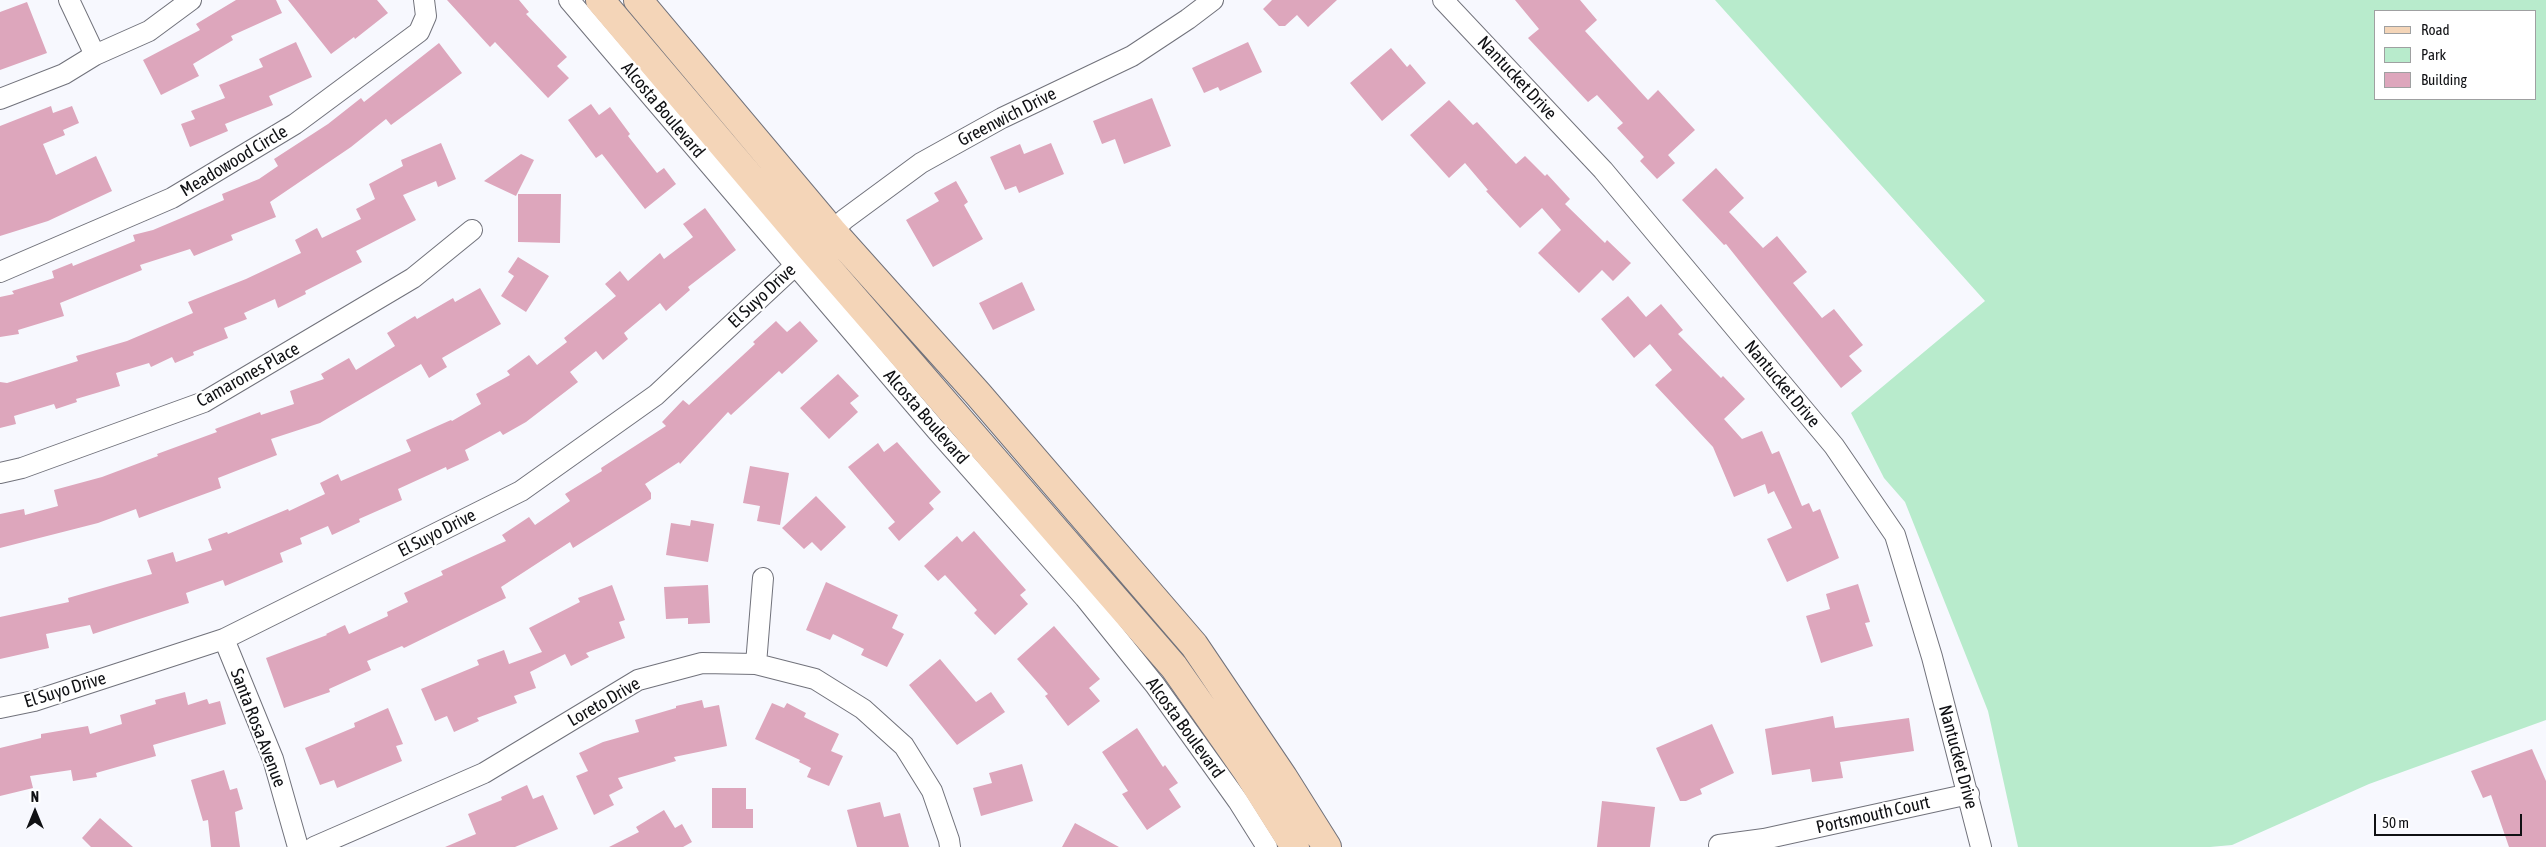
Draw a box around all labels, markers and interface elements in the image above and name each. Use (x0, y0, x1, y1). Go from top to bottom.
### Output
legend (2374, 10, 2536, 100)
text: Road (2421, 21, 2450, 38)
street label: Nantucket Drive (1473, 32, 1561, 124)
text: Park (2421, 46, 2446, 63)
street label: Alcosta Boulevard (617, 58, 709, 162)
text: Building (2421, 71, 2467, 88)
street label: Greenwich Drive (954, 83, 1060, 151)
street label: Meadowood Circle (177, 121, 291, 201)
street label: El Suyo Drive (724, 259, 800, 333)
street label: Nantucket Drive (1739, 336, 1825, 432)
street label: Camarones Place (193, 338, 303, 412)
street label: Alcosta Boulevard (879, 365, 973, 469)
street label: El Suyo Drive (395, 504, 479, 562)
street label: Santa Rosa Avenue (225, 666, 291, 790)
street label: El Suyo Drive (22, 667, 108, 713)
street label: Loreto Drive (564, 673, 644, 731)
street label: Alcosta Boulevard (1141, 674, 1229, 782)
street label: Nantucket Drive (1934, 703, 1982, 811)
north arrow (10, 787, 60, 837)
text: N (31, 789, 39, 805)
street label: Portsmouth Court (1814, 791, 1932, 839)
scale bar (2376, 804, 2524, 836)
text: 50 m (2382, 814, 2409, 831)

